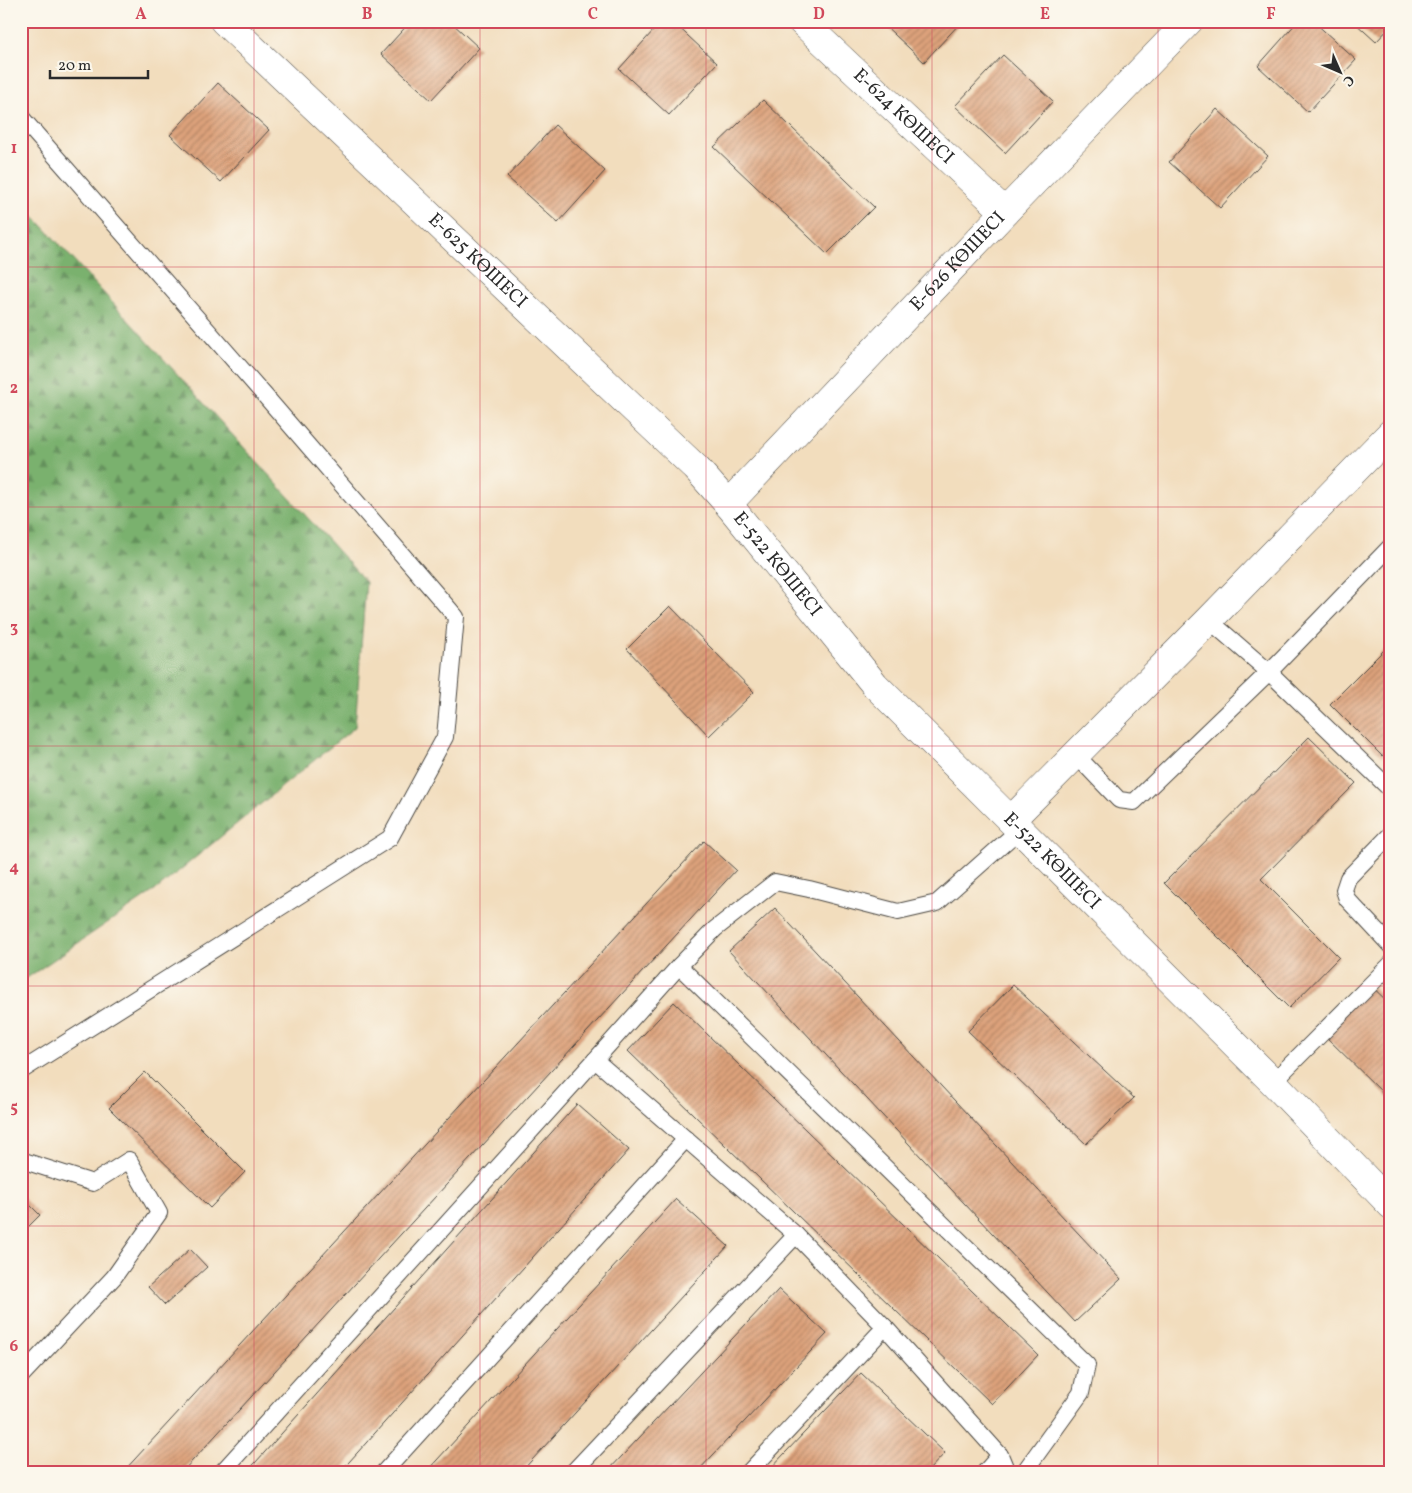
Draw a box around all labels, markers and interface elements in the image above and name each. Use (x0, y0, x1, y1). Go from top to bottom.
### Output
text: A (135, 4, 147, 26)
text: B (362, 4, 373, 26)
text: C (588, 4, 598, 26)
text: D (813, 4, 825, 26)
text: E (1040, 4, 1050, 26)
text: F (1266, 4, 1276, 26)
scale bar (50, 48, 148, 80)
north arrow (1314, 48, 1364, 98)
text: 20 m (58, 56, 91, 77)
street label: Е-624 КӨШЕСІ (847, 63, 959, 171)
text: С (1338, 70, 1358, 90)
text: 1 (11, 138, 17, 160)
street label: Е-626 КӨШЕСІ (904, 206, 1012, 317)
street label: Е-625 КӨШЕСІ (422, 207, 533, 314)
text: 2 (10, 378, 18, 400)
street label: Е-522 КӨШЕСІ (727, 506, 828, 622)
text: 3 (10, 617, 18, 639)
street label: Е-522 КӨШЕСІ (997, 807, 1106, 916)
text: 4 (9, 857, 19, 879)
text: 5 (10, 1097, 18, 1119)
text: 6 (10, 1336, 19, 1358)

